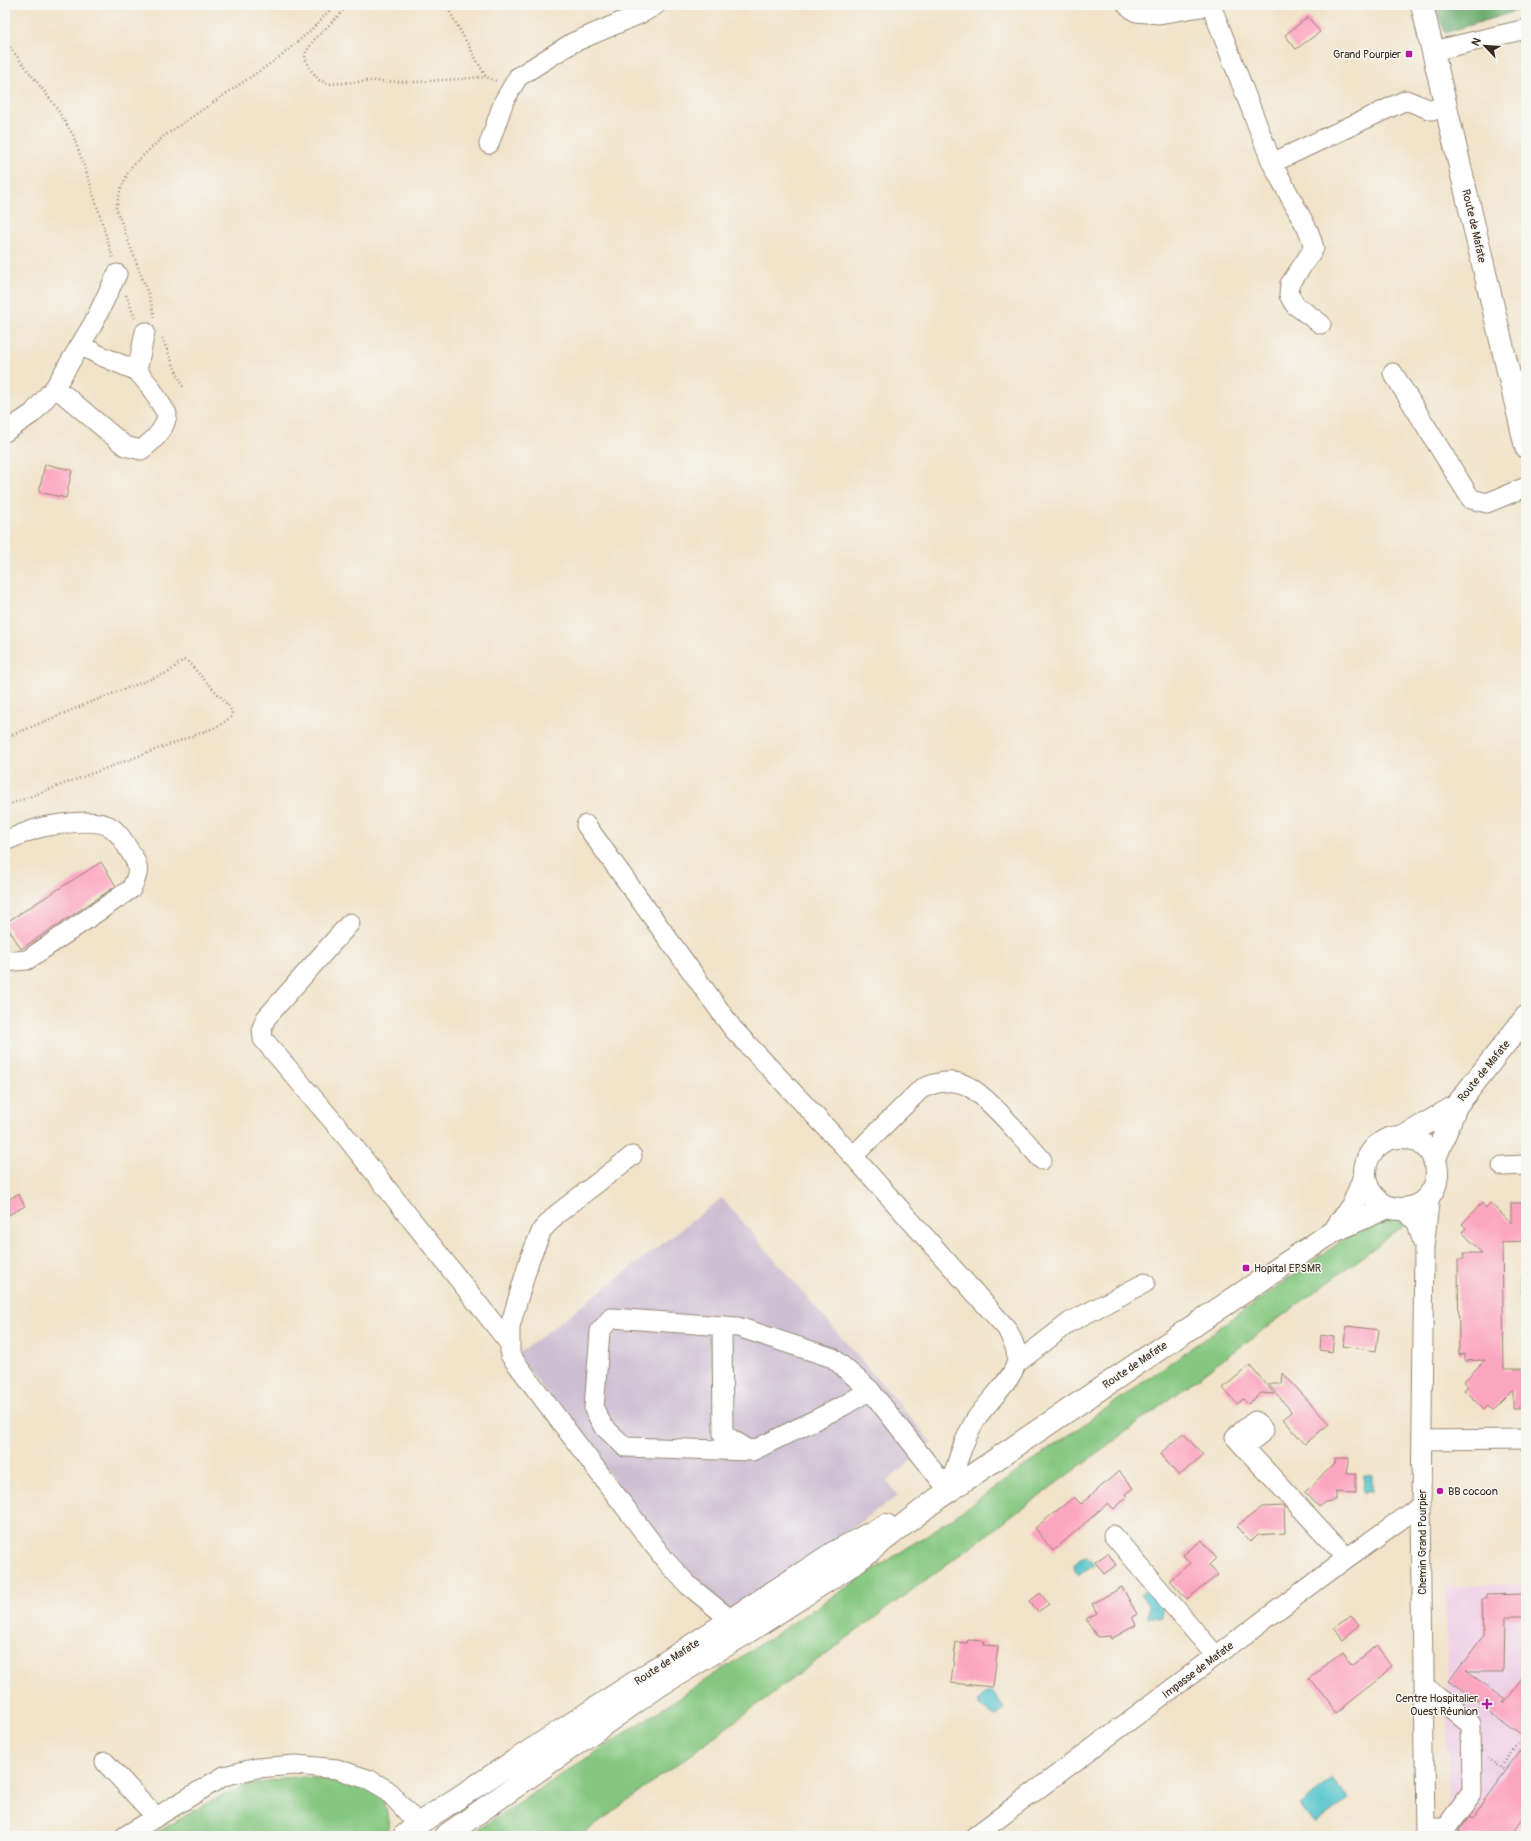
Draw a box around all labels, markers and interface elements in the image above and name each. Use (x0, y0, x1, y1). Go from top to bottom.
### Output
north arrow (1465, 26, 1505, 66)
text: N (1469, 35, 1484, 48)
place label: Grand Pourpier (1333, 48, 1401, 61)
marker: Grand Pourpier (1404, 49, 1414, 59)
street label: Route de Mafate (1459, 188, 1489, 265)
street label: Route de Mafate (1455, 1037, 1513, 1104)
place label: Hopital EPSMR (1254, 1262, 1321, 1275)
marker: Hopital EPSMR (1241, 1263, 1251, 1273)
street label: Route de Mafate (1100, 1338, 1170, 1391)
place label: BB cocoon (1448, 1485, 1498, 1498)
marker: BB cocoon (1435, 1486, 1445, 1496)
street label: Chemin Grand Pourpier (1416, 1489, 1429, 1595)
street label: Route de Mafate (632, 1636, 702, 1688)
street label: Impasse de Mafate (1160, 1639, 1237, 1701)
place label: Centre Hospitalier Ouest Réunion (1396, 1692, 1478, 1718)
marker: Centre Hospitalier Ouest Réunion (1481, 1698, 1493, 1710)

